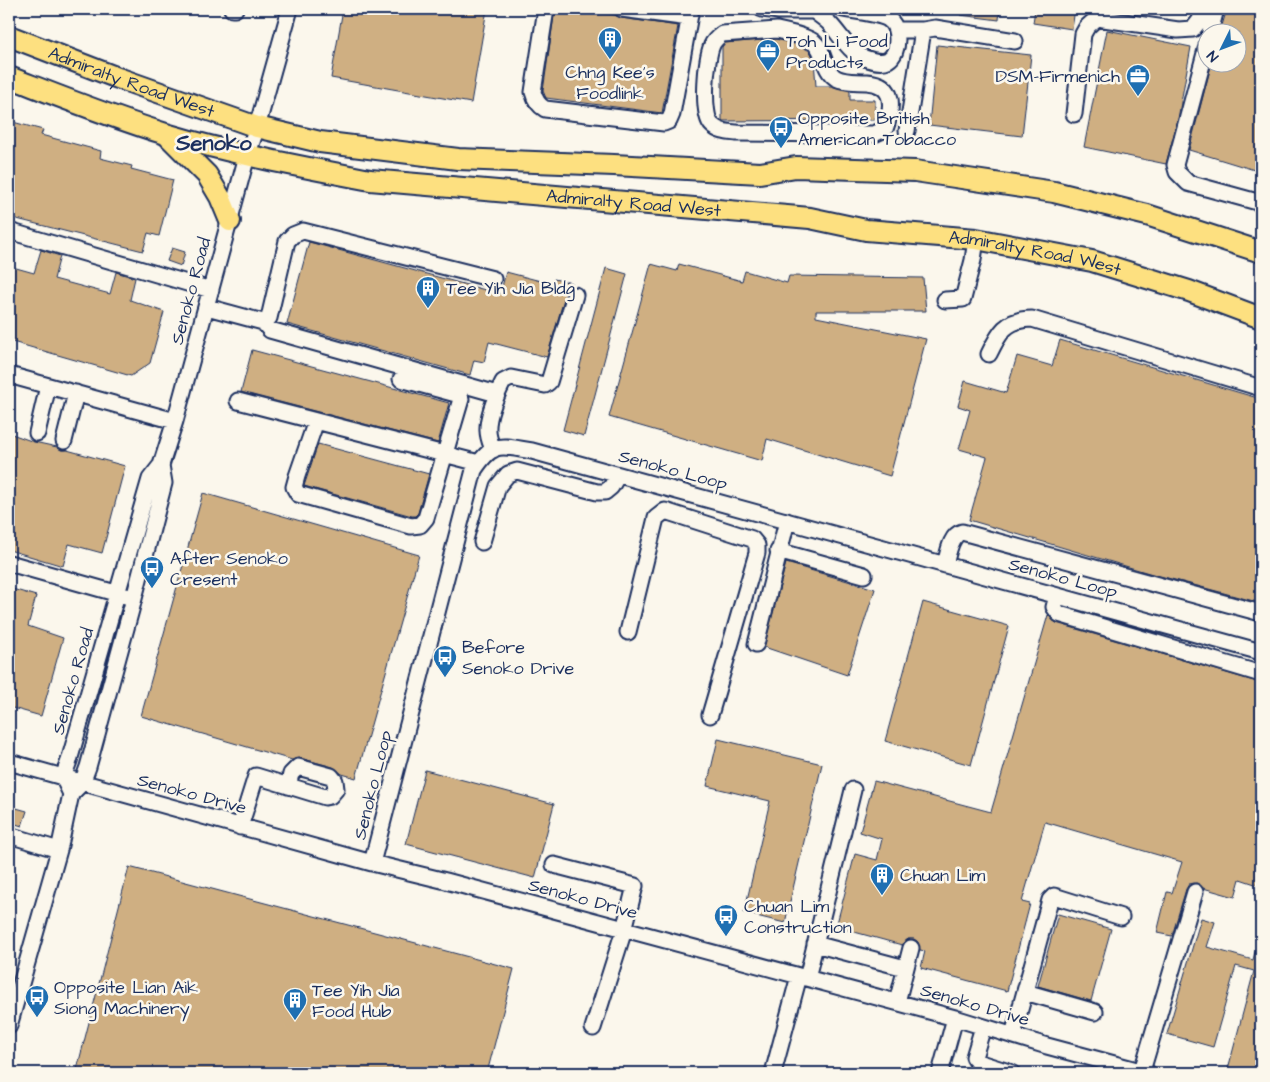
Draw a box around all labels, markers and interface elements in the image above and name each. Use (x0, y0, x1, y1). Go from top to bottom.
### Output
north arrow (1198, 22, 1248, 72)
building icon: Chng Kee's Foodlink (597, 26, 623, 60)
place label: Toh Li Food Products (786, 29, 888, 75)
office icon: Toh Li Food Products (755, 38, 781, 72)
street label: Admiralty Road West (45, 40, 219, 124)
text: N (1203, 46, 1223, 66)
place label: Chng Kee's Foodlink (565, 60, 655, 106)
office icon: DSM-Firmenich (1125, 63, 1151, 97)
place label: DSM-Firmenich (995, 64, 1120, 89)
place label: Opposite British American Tobacco (798, 106, 956, 152)
bus stop icon: Opposite British American Tobacco (768, 115, 794, 149)
district label: Senoko (175, 128, 252, 159)
street label: Admiralty Road West (545, 183, 723, 223)
street label: Admiralty Road West (948, 224, 1125, 282)
street label: Senoko Road (165, 235, 217, 347)
building icon: Tee Yih Jia Bldg (415, 275, 441, 309)
place label: Tee Yih Jia Bldg (446, 276, 575, 302)
street label: Senoko Loop (616, 443, 730, 497)
place label: After Senoko Cresent (170, 546, 288, 592)
street label: Senoko Loop (1006, 551, 1120, 605)
bus stop icon: After Senoko Cresent (139, 555, 165, 589)
street label: Senoko Road (46, 625, 100, 737)
place label: Before Senoko Drive (462, 635, 574, 681)
bus stop icon: Before Senoko Drive (432, 644, 458, 678)
street label: Senoko Loop (347, 728, 399, 842)
street label: Senoko Drive (135, 767, 250, 821)
building icon: Chuan Lim (869, 862, 895, 896)
place label: Chuan Lim (900, 863, 985, 888)
street label: Senoko Drive (526, 872, 641, 926)
place label: Chuan Lim Construction (744, 894, 852, 940)
bus stop icon: Chuan Lim Construction (713, 903, 739, 937)
place label: Opposite Lian Aik Siong Machinery (54, 975, 198, 1022)
place label: Tee Yih Jia Food Hub (312, 978, 400, 1024)
street label: Senoko Drive (918, 978, 1033, 1033)
bus stop icon: Opposite Lian Aik Siong Machinery (24, 984, 50, 1018)
building icon: Tee Yih Jia Food Hub (282, 987, 308, 1021)

